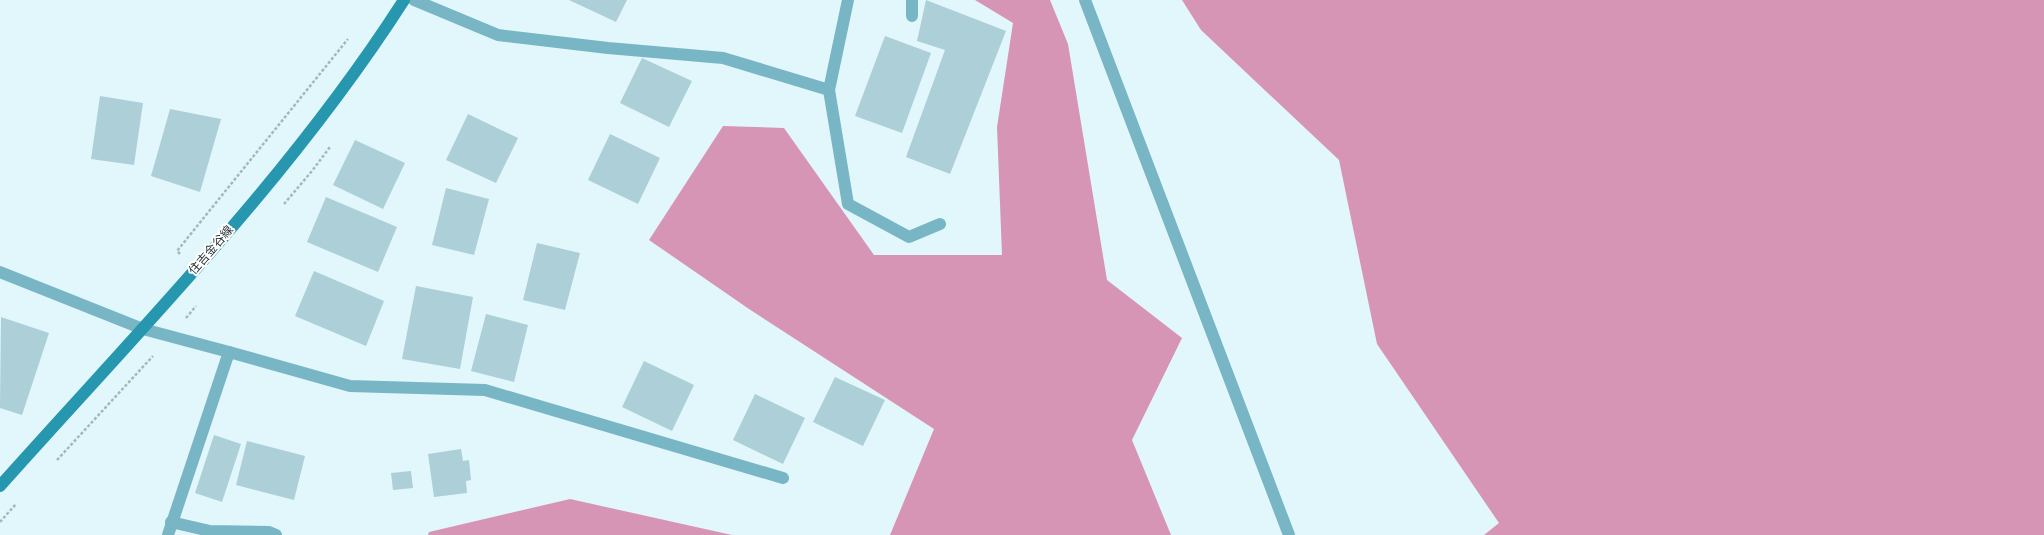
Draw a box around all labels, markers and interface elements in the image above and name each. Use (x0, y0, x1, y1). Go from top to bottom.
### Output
street label: 住吉金谷線 (185, 222, 236, 277)

